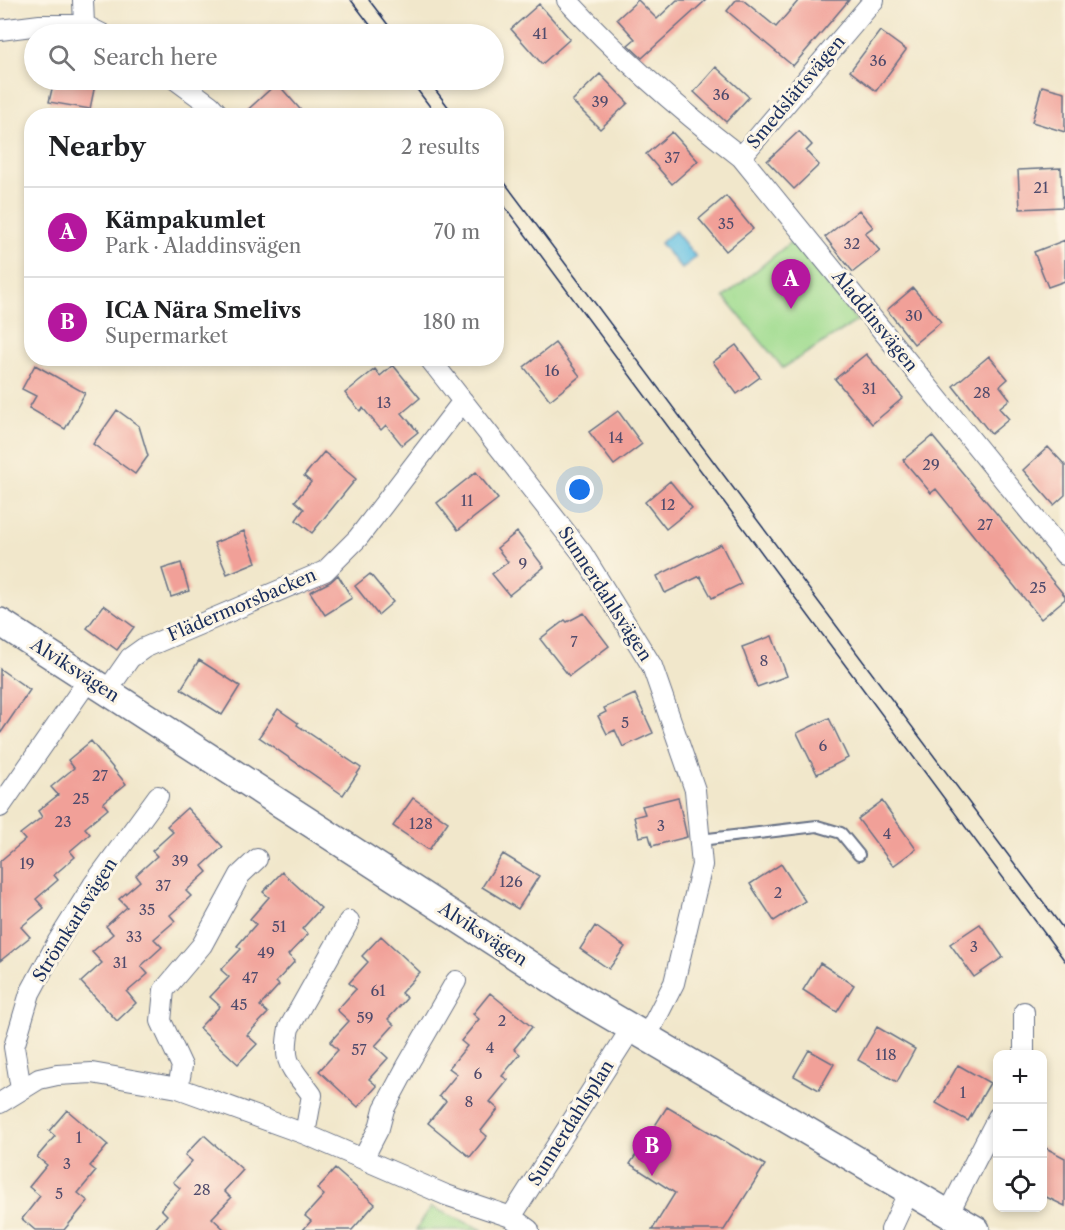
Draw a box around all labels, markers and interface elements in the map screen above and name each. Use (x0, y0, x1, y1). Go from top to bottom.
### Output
search box (24, 24, 504, 90)
house number: 41 (533, 24, 548, 43)
street label: Smedslättsvägen (742, 31, 850, 153)
icon: search (45, 41, 78, 74)
text: Search here (93, 44, 218, 71)
house number: 36 (869, 51, 887, 70)
house number: 36 (712, 85, 730, 104)
house number: 39 (591, 92, 609, 111)
text: Nearby (48, 131, 146, 163)
text: 2 results (401, 135, 480, 159)
house number: 37 (664, 148, 680, 167)
house number: 21 (1034, 178, 1049, 197)
text: Kämpakumlet (105, 207, 265, 234)
house number: 35 (718, 214, 734, 233)
text: A (60, 220, 75, 244)
text: 70 m (434, 220, 480, 244)
text: Park · Aladdinsvägen (105, 234, 301, 258)
house number: 32 (844, 234, 860, 253)
pin: A (772, 260, 810, 309)
street label: Aladdinsvägen (827, 265, 923, 376)
text: ICA Nära Smelivs (105, 297, 301, 324)
house number: 30 (905, 306, 923, 325)
text: B (60, 310, 75, 334)
text: 180 m (423, 310, 480, 334)
text: Supermarket (105, 324, 228, 348)
house number: 16 (544, 361, 560, 380)
house number: 31 (862, 379, 877, 398)
house number: 28 (973, 383, 991, 402)
house number: 13 (377, 393, 391, 412)
house number: 14 (609, 428, 623, 447)
house number: 29 (922, 455, 940, 474)
your location (565, 475, 594, 504)
house number: 11 (461, 491, 474, 510)
house number: 12 (661, 495, 675, 514)
house number: 27 (977, 515, 994, 534)
street label: Sunnerdahlsvägen (553, 523, 657, 665)
house number: 9 (519, 554, 527, 573)
street label: Flädermorsbacken (164, 564, 320, 646)
house number: 25 (1030, 578, 1046, 597)
house number: 7 (570, 632, 578, 651)
street label: Alviksvägen (26, 633, 123, 707)
house number: 8 (760, 651, 769, 670)
house number: 5 (621, 713, 629, 732)
house number: 6 (819, 736, 828, 755)
house number: 27 (92, 766, 109, 785)
house number: 25 (73, 789, 89, 808)
house number: 23 (55, 812, 71, 831)
house number: 128 (409, 814, 433, 833)
house number: 3 (657, 816, 665, 835)
house number: 4 (883, 824, 891, 843)
house number: 39 (171, 851, 189, 870)
house number: 19 (19, 854, 35, 873)
street label: Strömkarlsvägen (28, 854, 122, 986)
house number: 126 (499, 872, 523, 891)
house number: 37 (155, 876, 171, 895)
house number: 2 (774, 883, 782, 902)
street label: Alviksvägen (434, 897, 531, 971)
house number: 35 (139, 900, 155, 919)
house number: 51 (272, 917, 287, 936)
house number: 33 (126, 927, 142, 946)
house number: 3 (970, 937, 978, 956)
house number: 49 (257, 943, 275, 962)
house number: 31 (113, 953, 128, 972)
house number: 47 (242, 968, 259, 987)
house number: 61 (370, 981, 386, 1000)
house number: 45 (231, 995, 247, 1014)
house number: 59 (357, 1008, 373, 1027)
house number: 2 (498, 1011, 506, 1030)
house number: 4 (486, 1038, 494, 1057)
house number: 57 (351, 1040, 367, 1059)
house number: 118 (875, 1045, 897, 1064)
map controls (993, 1050, 1047, 1212)
button: + (993, 1050, 1047, 1104)
street label: Sunnerdahlsplan (524, 1056, 618, 1190)
house number: 6 (474, 1064, 483, 1083)
house number: 1 (960, 1083, 967, 1102)
house number: 8 (465, 1092, 474, 1111)
button: − (993, 1104, 1047, 1158)
pin: B (632, 1126, 672, 1176)
house number: 1 (76, 1128, 83, 1147)
house number: 3 (63, 1154, 71, 1173)
button: locate (993, 1158, 1047, 1212)
house number: 28 (193, 1180, 211, 1199)
house number: 5 (55, 1184, 63, 1203)

